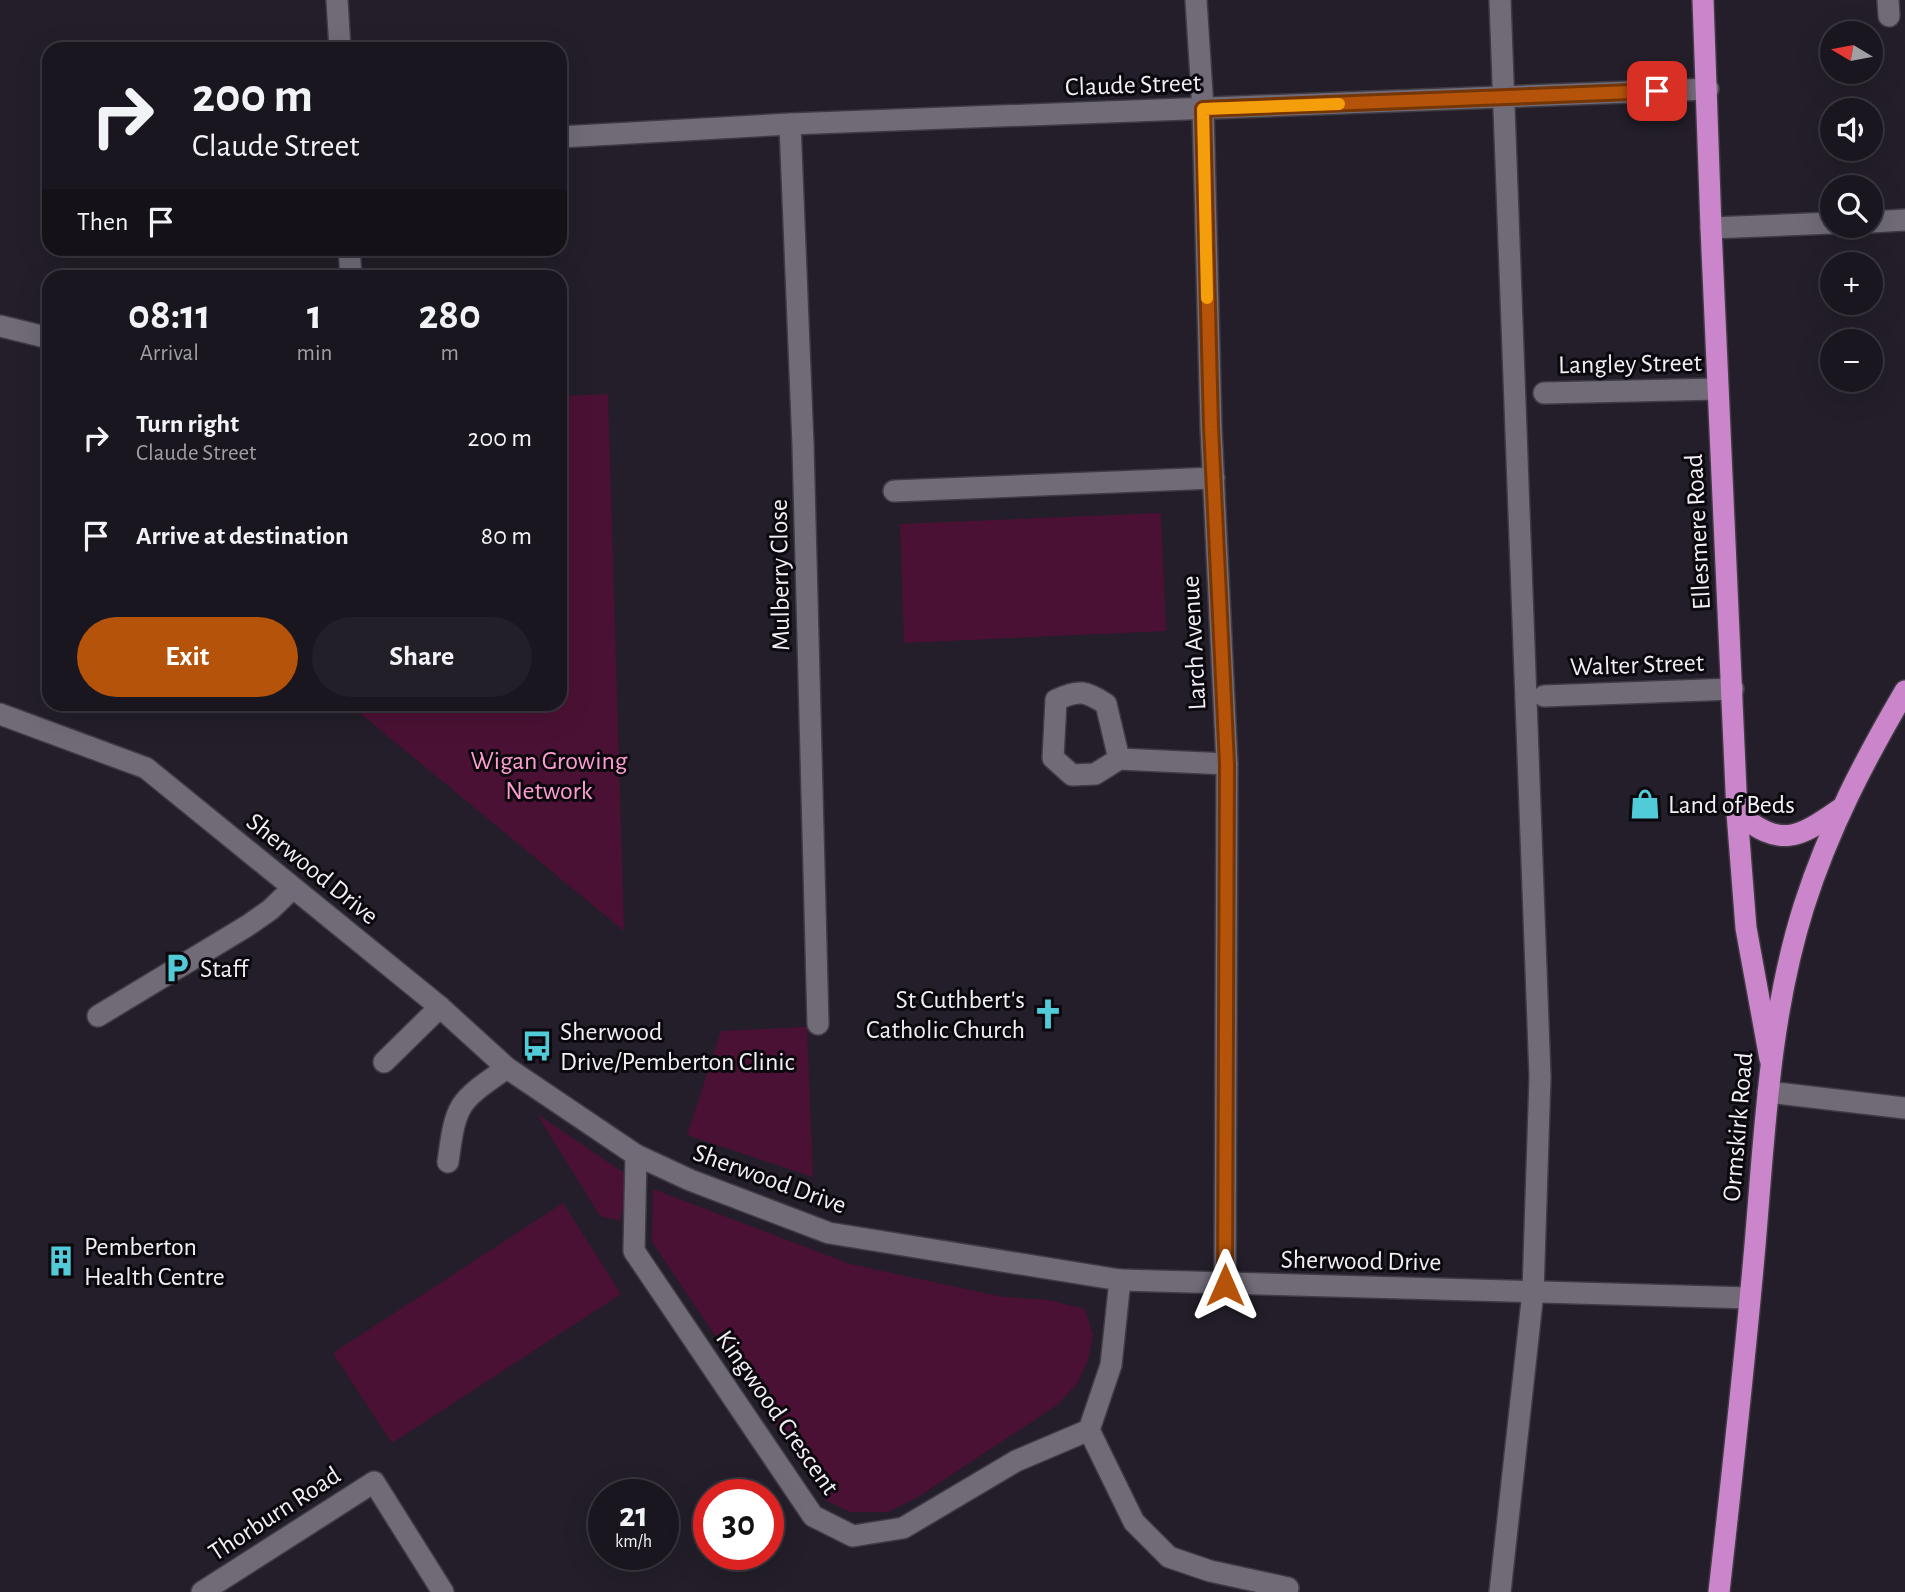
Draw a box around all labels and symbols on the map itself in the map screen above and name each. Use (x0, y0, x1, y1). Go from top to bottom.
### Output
north arrow (1820, 21, 1883, 84)
pin (1627, 61, 1687, 121)
street label: Claude Street (1065, 70, 1202, 100)
street label: Langley Street (1558, 350, 1702, 378)
street label: Ellesmere Road (1681, 453, 1715, 611)
street label: Mulberry Close (766, 499, 794, 651)
street label: Larch Avenue (1177, 575, 1211, 711)
street label: Walter Street (1570, 650, 1704, 680)
park label: Wigan Growing Network (470, 748, 628, 804)
shop icon: Land of Beds (1628, 787, 1662, 821)
place label: Land of Beds (1668, 792, 1795, 818)
street label: Sherwood Drive (242, 808, 383, 929)
parking icon: Staff (160, 951, 194, 985)
place label: Staff (200, 956, 250, 982)
place label: St Cuthbert's Catholic Church (866, 987, 1025, 1043)
church icon: St Cuthbert's Catholic Church (1031, 997, 1065, 1031)
place label: Sherwood Drive/Pemberton Clinic (560, 1019, 795, 1075)
bus stop icon: Sherwood Drive/Pemberton Clinic (520, 1029, 554, 1063)
street label: Ormskirk Road (1719, 1051, 1757, 1203)
street label: Sherwood Drive (690, 1139, 850, 1219)
place label: Pemberton Health Centre (84, 1234, 225, 1290)
building icon: Pemberton Health Centre (44, 1244, 78, 1278)
street label: Sherwood Drive (1280, 1247, 1442, 1275)
position arrow (1188, 1248, 1262, 1322)
street label: Kingwood Crescent (711, 1326, 843, 1499)
street label: Thorburn Road (204, 1462, 345, 1566)
speed limit sign: 30 (693, 1479, 784, 1570)

